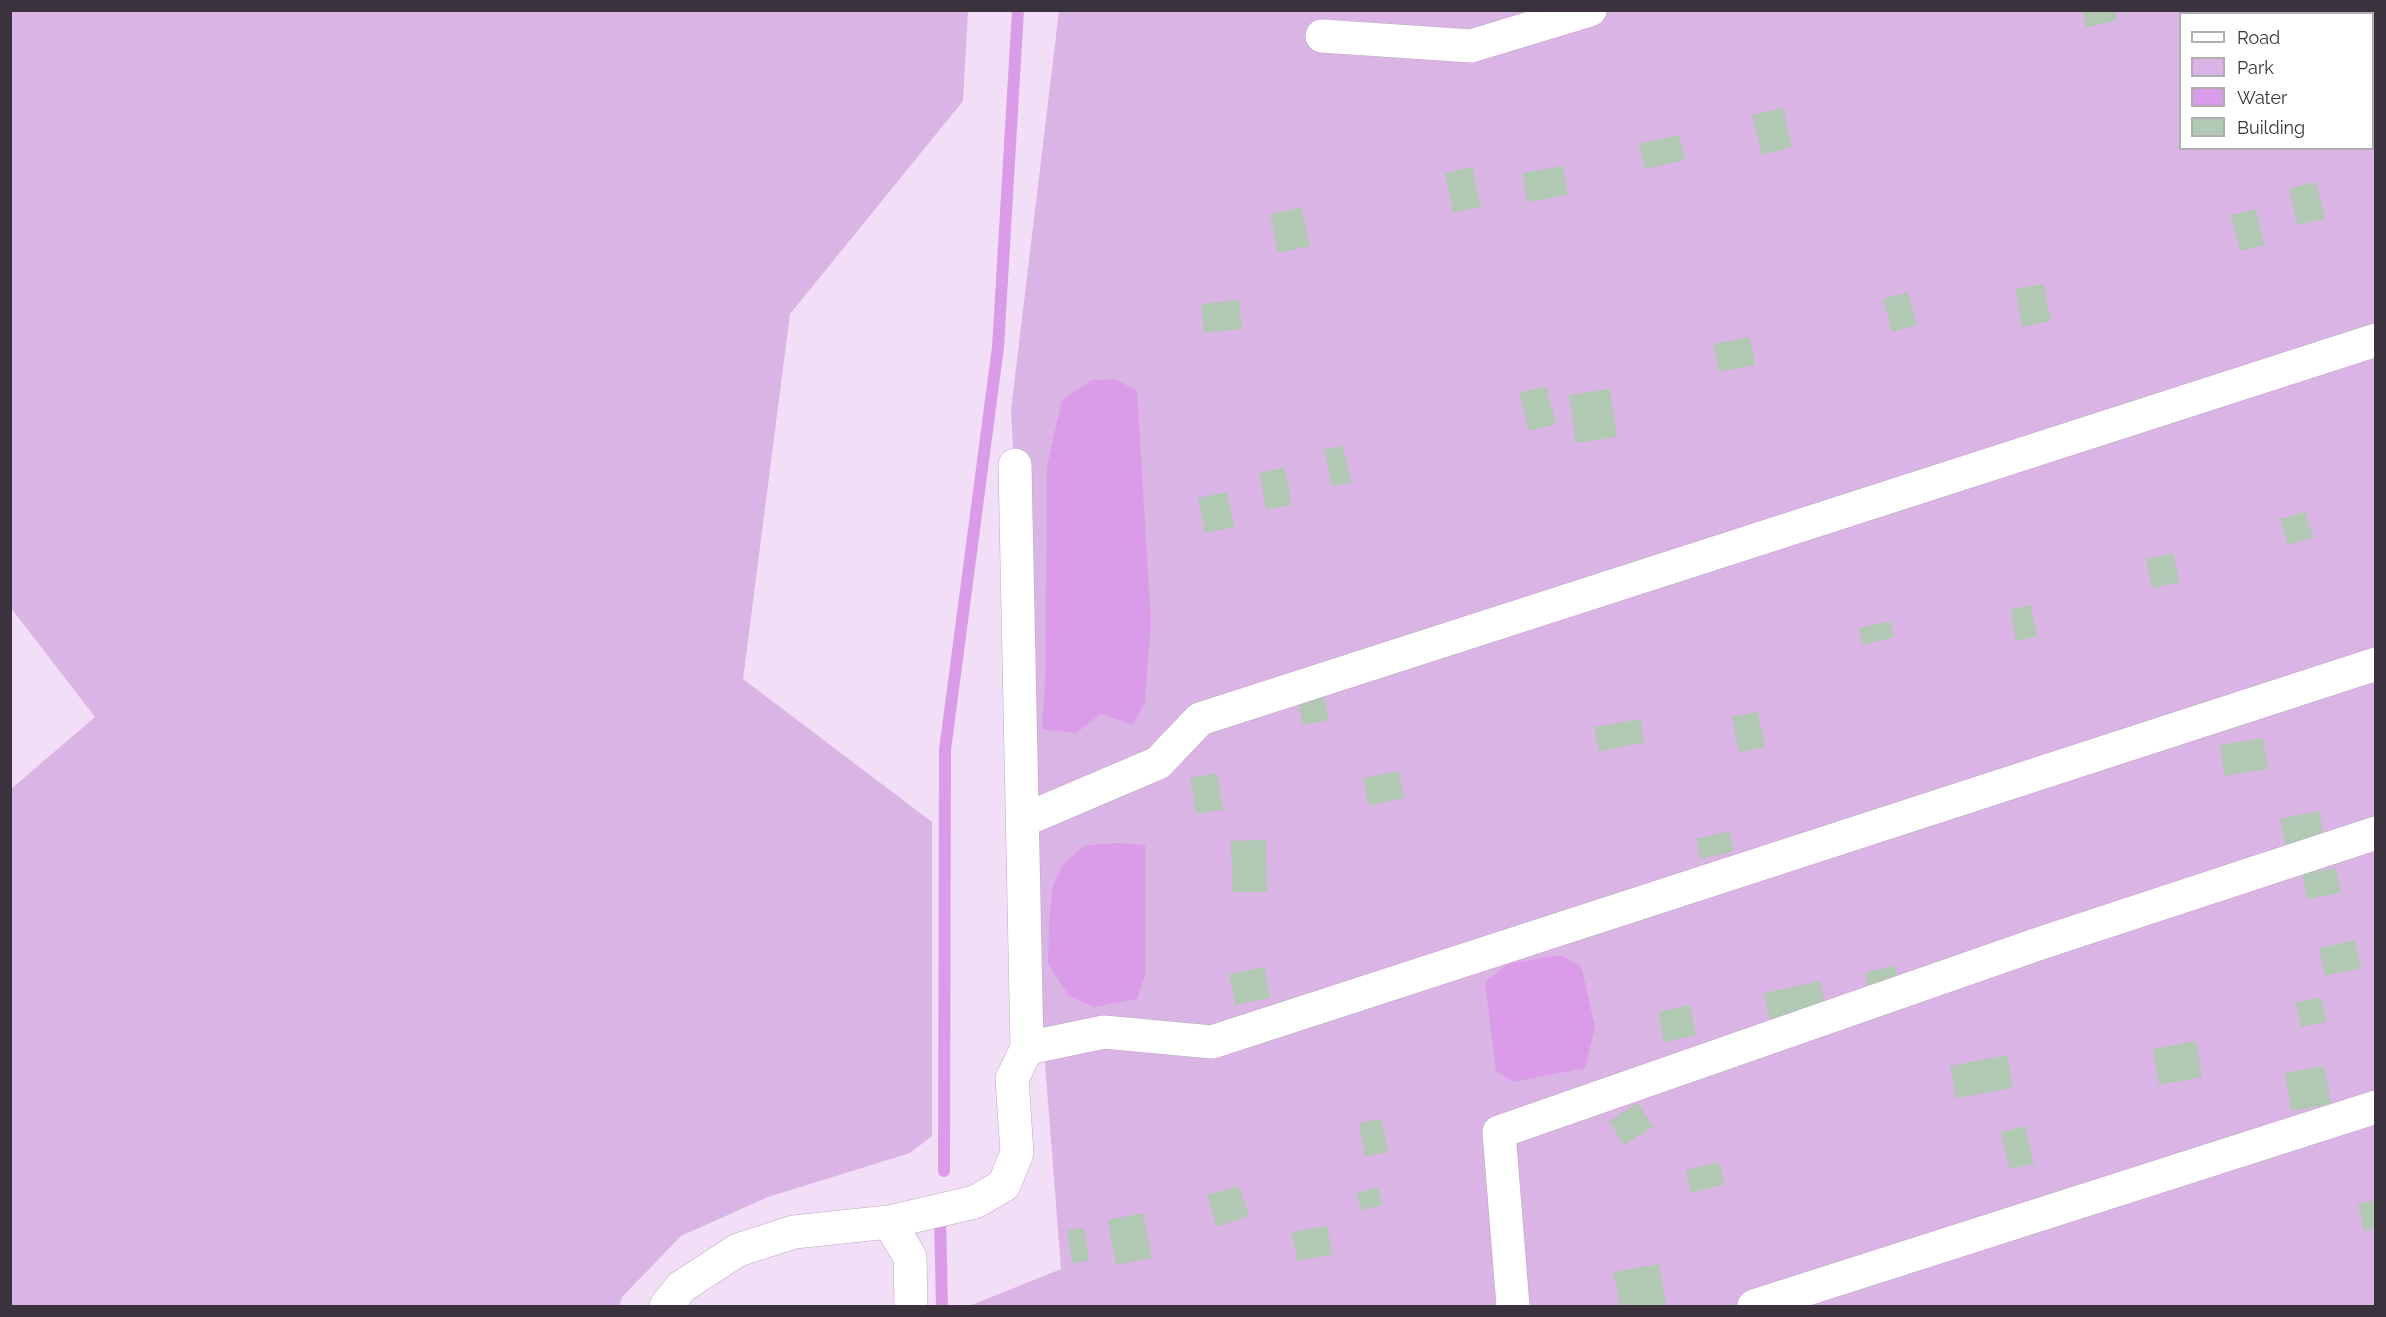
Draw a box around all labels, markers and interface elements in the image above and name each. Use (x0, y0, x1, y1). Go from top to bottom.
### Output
legend (2179, 12, 2374, 150)
text: Road (2237, 27, 2280, 48)
text: Park (2237, 57, 2274, 78)
text: Water (2237, 87, 2287, 108)
text: Building (2237, 117, 2305, 138)

